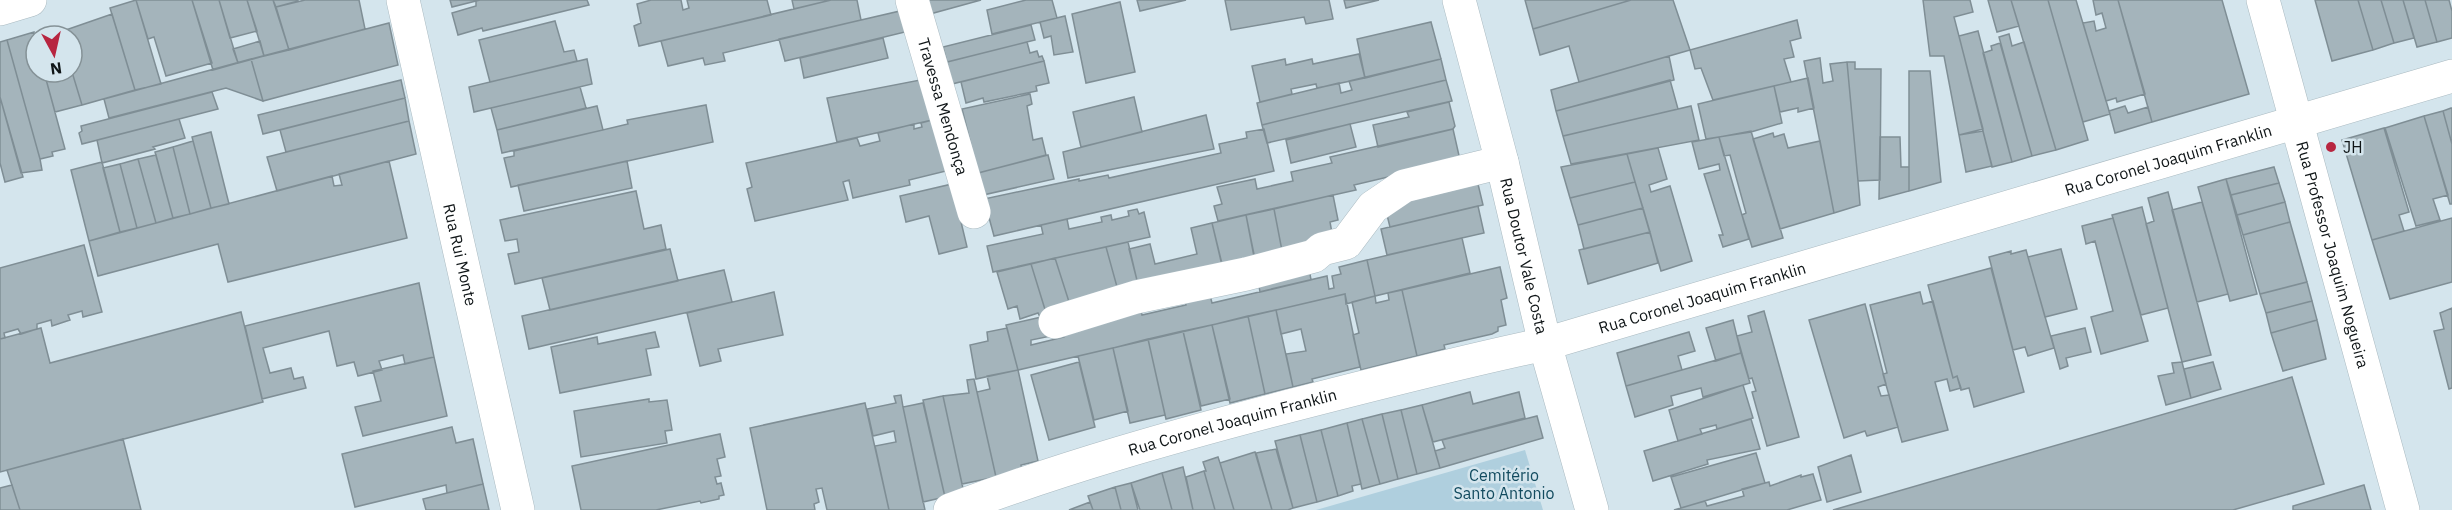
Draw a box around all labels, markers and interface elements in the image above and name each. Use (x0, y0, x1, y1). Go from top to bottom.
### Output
north arrow (24, 24, 84, 84)
street label: Travessa Mendonça (914, 36, 973, 178)
text: N (49, 58, 63, 80)
street label: Rua Coronel Joaquim Franklin (2062, 120, 2274, 200)
place label: JH (2343, 137, 2362, 157)
street label: Rua Professor Joaquim Nogueira (2292, 139, 2374, 371)
marker: JH (2324, 140, 2338, 154)
street label: Rua Doutor Vale Costa (1496, 176, 1552, 336)
street label: Rua Rui Monte (439, 202, 482, 308)
street label: Rua Coronel Joaquim Franklin (1596, 258, 1808, 338)
street label: Rua Coronel Joaquim Franklin (1126, 384, 1339, 460)
park label: Cemitério Santo Antonio (1453, 465, 1555, 503)

